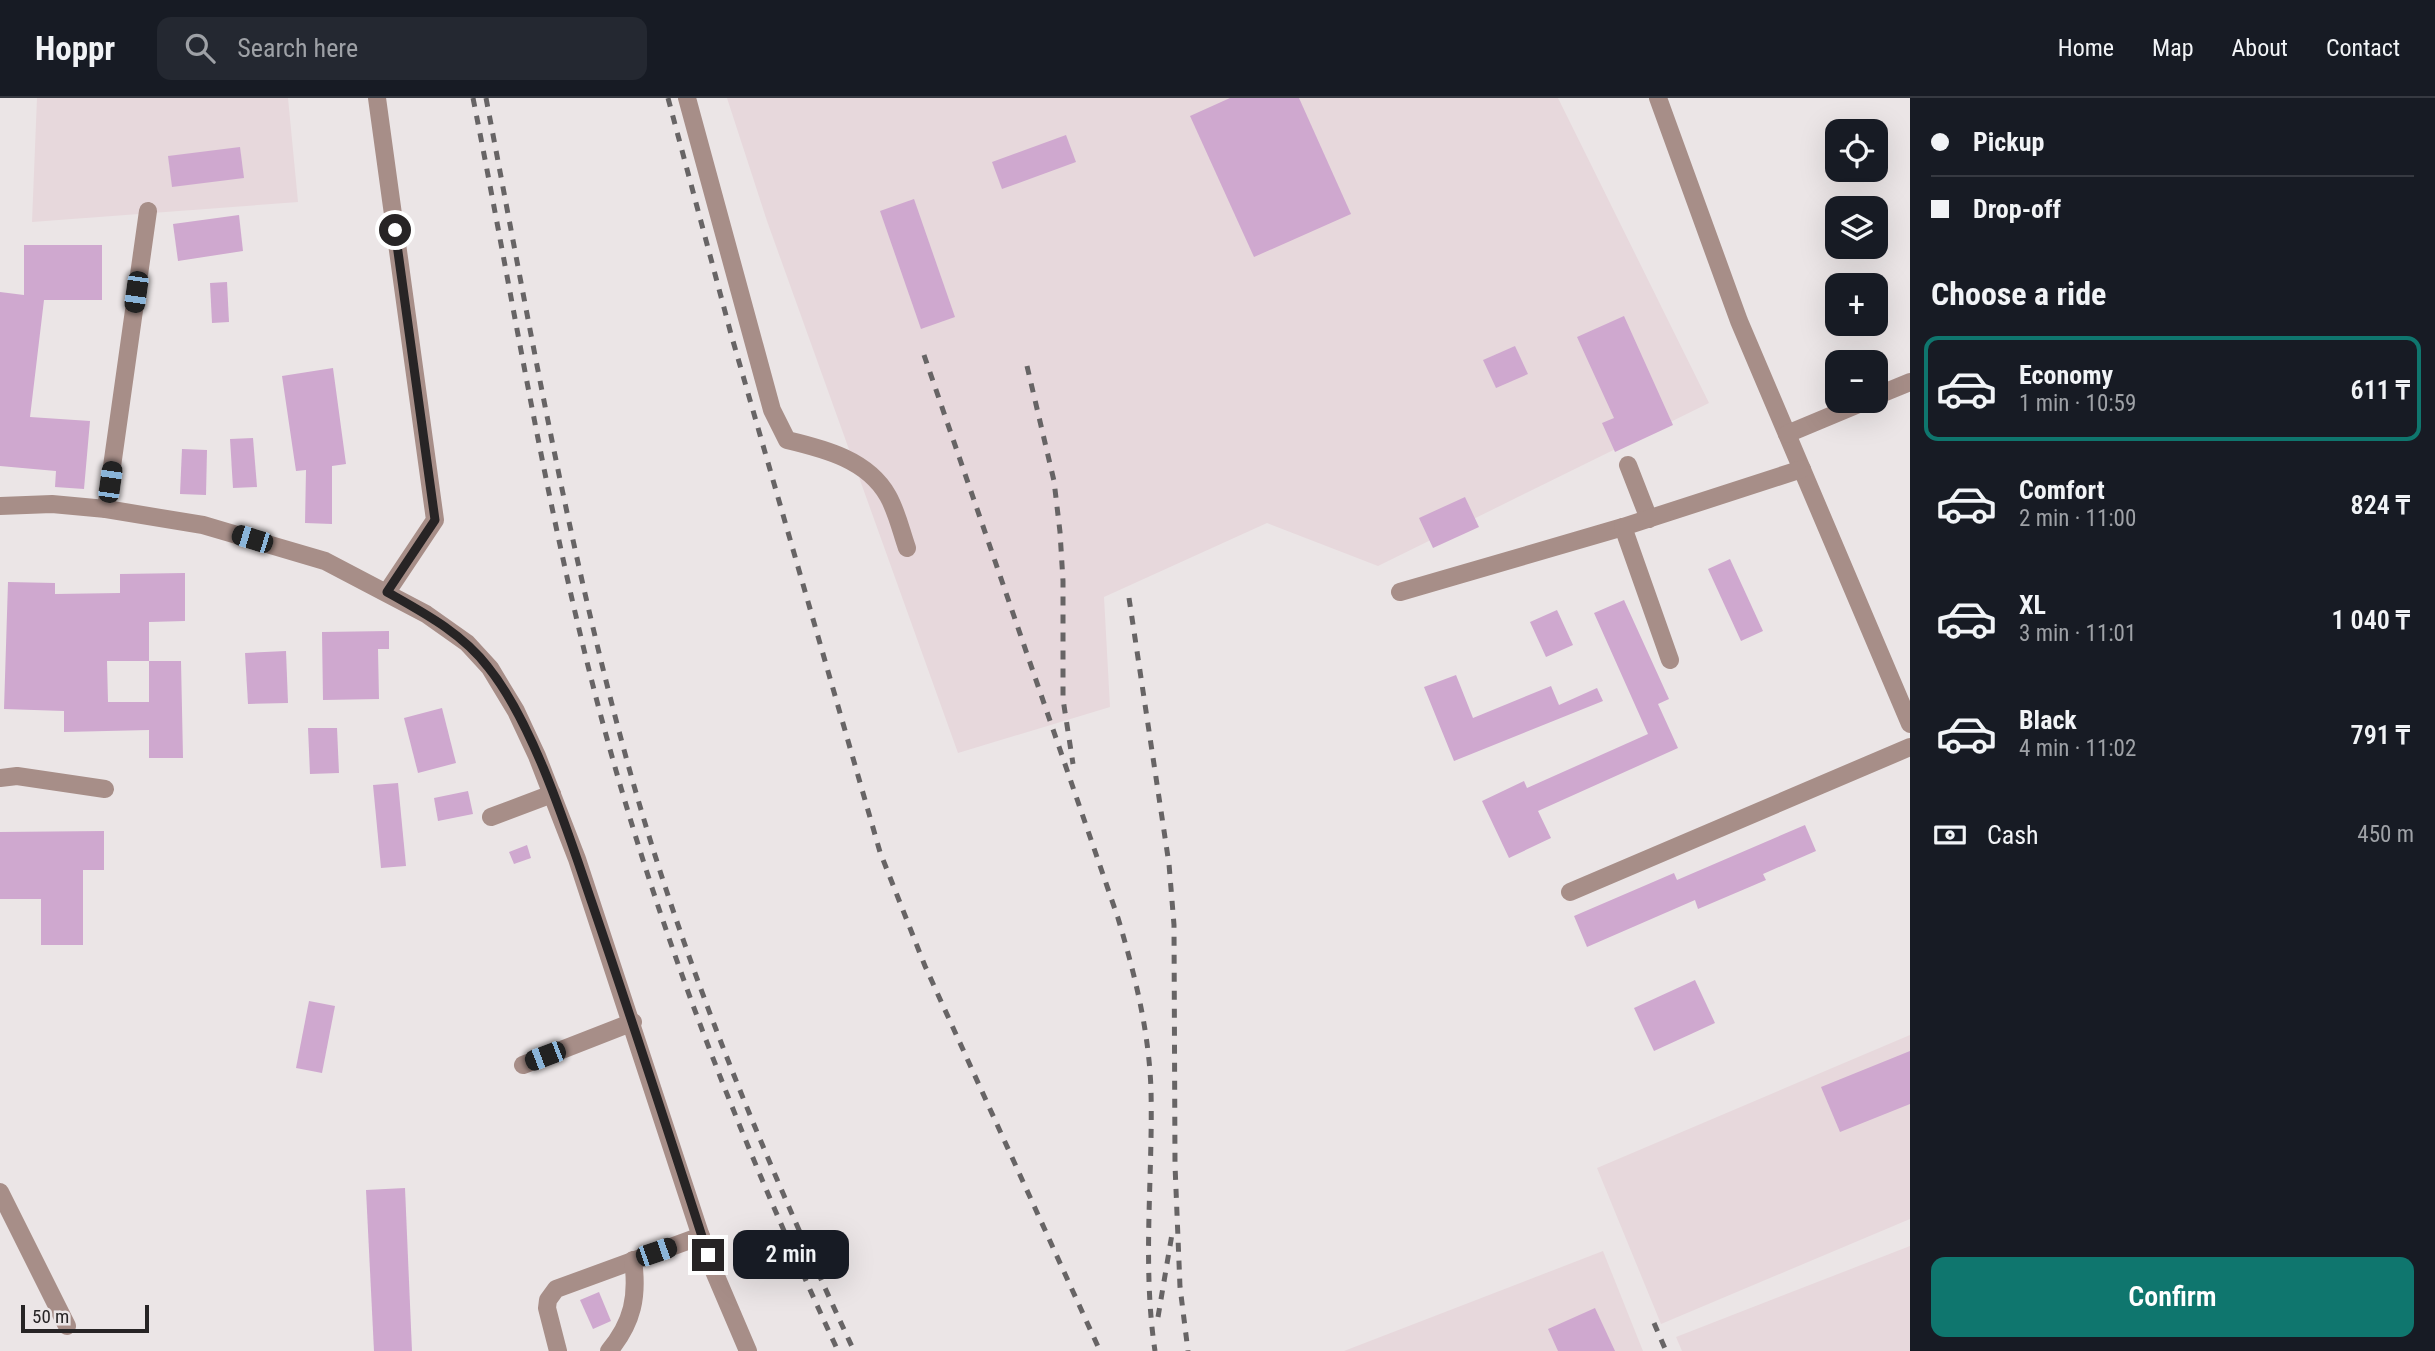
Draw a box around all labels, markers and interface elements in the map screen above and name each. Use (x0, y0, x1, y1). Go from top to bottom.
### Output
search box (157, 17, 647, 80)
text: Hoppr (35, 29, 115, 68)
icon: search (181, 29, 219, 67)
text: Search here (237, 33, 358, 63)
text: Home (2058, 34, 2114, 62)
text: Map (2152, 34, 2194, 62)
text: About (2232, 34, 2288, 62)
text: Contact (2326, 34, 2400, 62)
map controls (1825, 119, 1888, 413)
button: locate (1825, 119, 1888, 182)
text: Pickup (1973, 127, 2044, 157)
text: Drop-off (1973, 194, 2061, 224)
button: layers (1825, 196, 1888, 259)
route start (379, 214, 411, 246)
car (123, 270, 150, 314)
button: + (1825, 273, 1888, 336)
text: Choose a ride (1931, 275, 2106, 313)
button: − (1825, 350, 1888, 413)
icon: car (1935, 357, 1998, 420)
text: Economy (2019, 360, 2113, 390)
text: 611 ₸ (2351, 375, 2410, 405)
text: 1 min · 10:59 (2019, 390, 2136, 417)
car (97, 460, 124, 504)
icon: car (1935, 472, 1998, 535)
text: Comfort (2019, 475, 2105, 505)
text: 824 ₸ (2351, 490, 2410, 520)
text: 2 min · 11:00 (2019, 505, 2136, 532)
car (229, 523, 276, 555)
icon: car (1935, 587, 1998, 650)
text: XL (2019, 590, 2046, 620)
text: 1 040 ₸ (2332, 605, 2410, 635)
text: 3 min · 11:01 (2019, 620, 2136, 647)
icon: car (1935, 702, 1998, 765)
text: Black (2019, 705, 2077, 735)
text: 791 ₸ (2351, 720, 2410, 750)
text: 4 min · 11:02 (2019, 735, 2136, 762)
icon: cash (1931, 816, 1969, 854)
text: Cash (1987, 820, 2039, 850)
text: 450 m (2357, 821, 2414, 848)
car (522, 1039, 569, 1073)
callout: 2 min (732, 1230, 848, 1280)
car (633, 1235, 680, 1269)
route end (692, 1239, 724, 1271)
text: 2 min (766, 1241, 816, 1268)
button: Confirm (1931, 1257, 2414, 1337)
scale bar (21, 1302, 149, 1334)
text: 50 m (32, 1305, 69, 1328)

